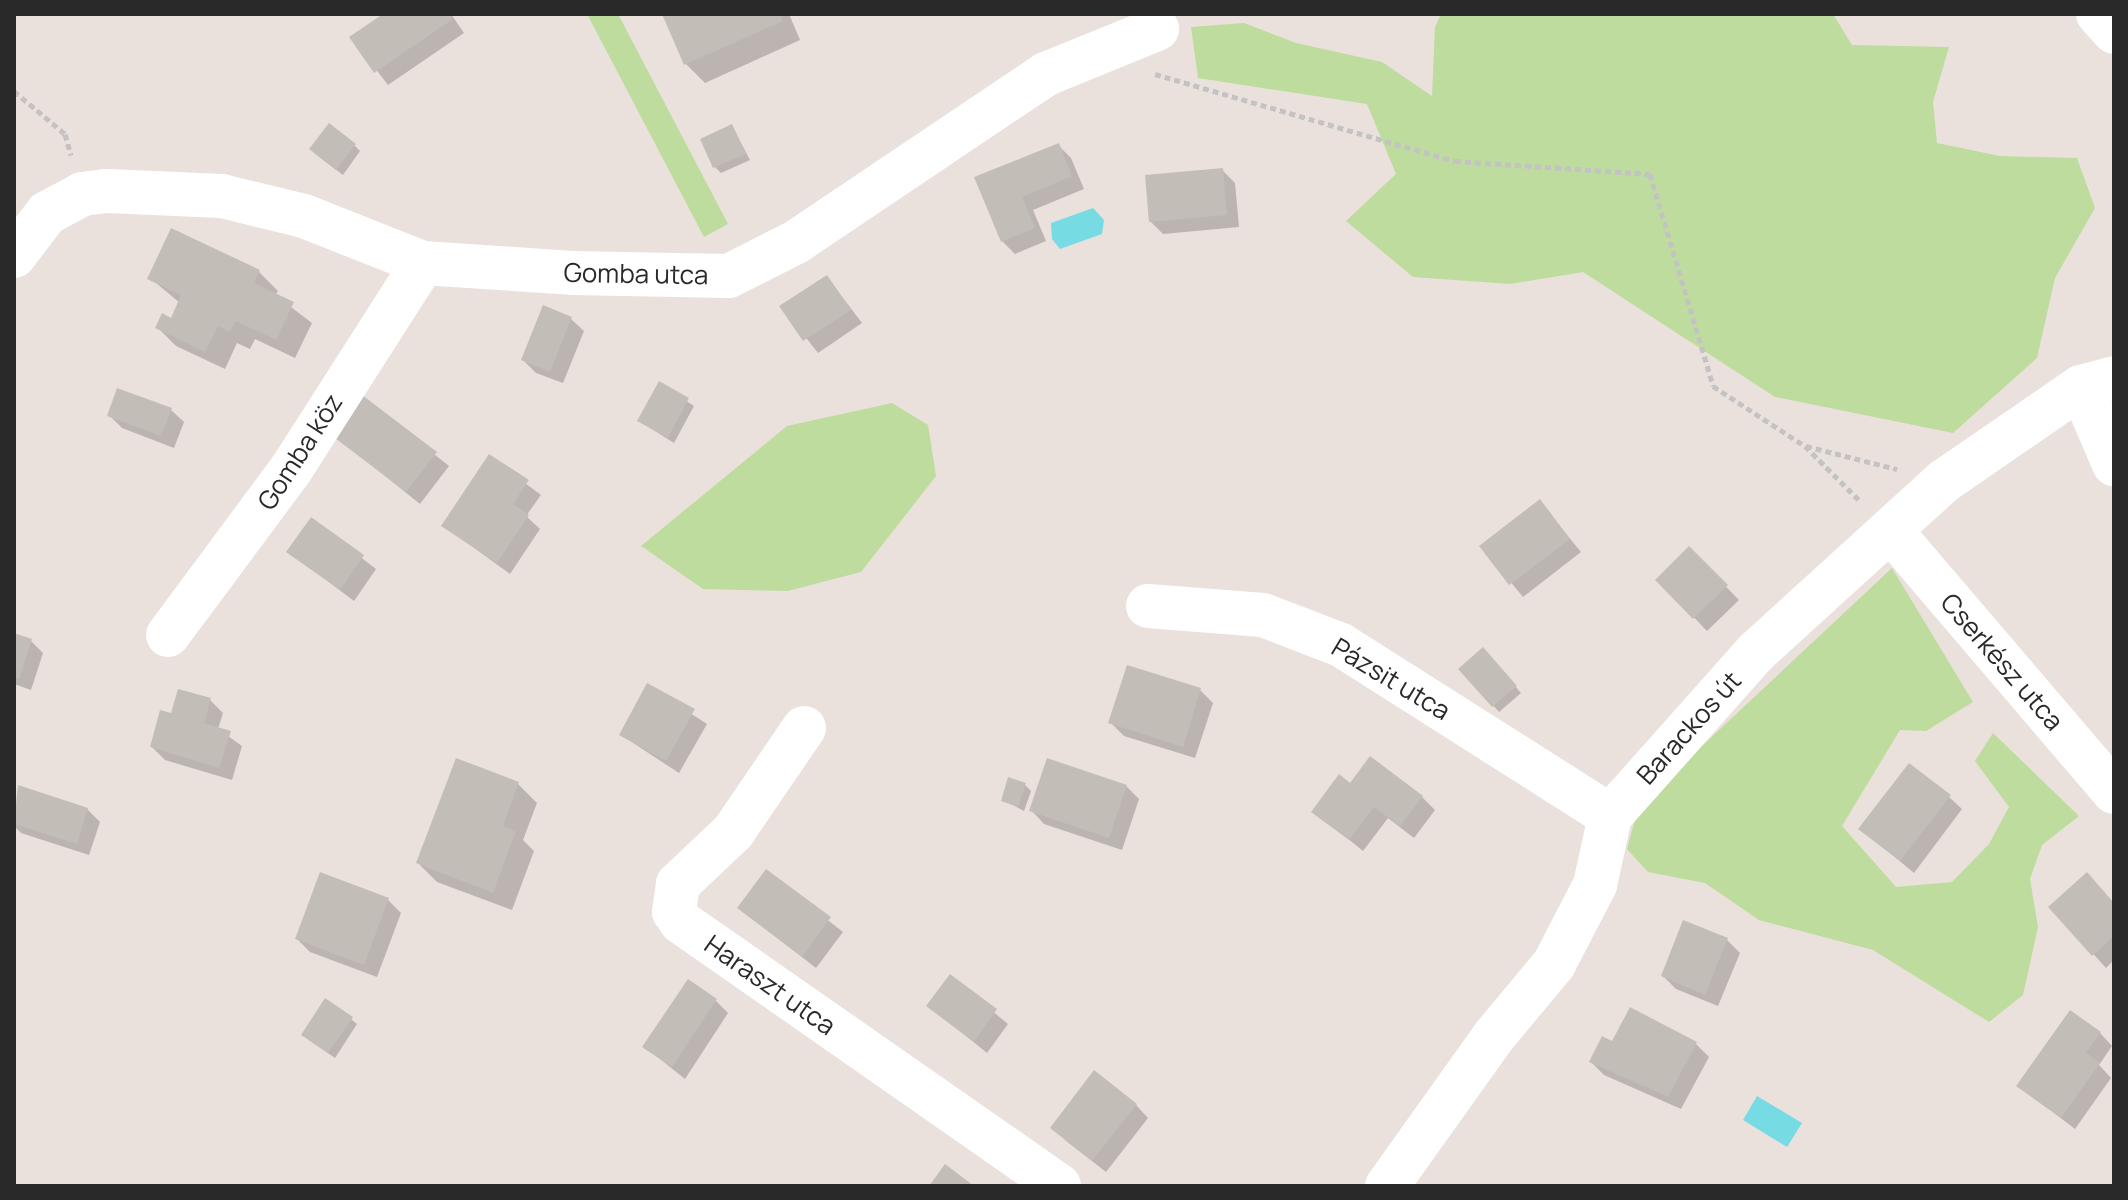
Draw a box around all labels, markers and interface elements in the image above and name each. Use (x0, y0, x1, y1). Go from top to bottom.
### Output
street label: Gomba utca (563, 257, 709, 291)
street label: Gomba köz (251, 388, 349, 516)
street label: Cserkész utca (1934, 587, 2070, 737)
street label: Pázsit utca (1326, 631, 1456, 727)
street label: Barackos út (1630, 665, 1748, 791)
street label: Haraszt utca (699, 928, 841, 1042)

